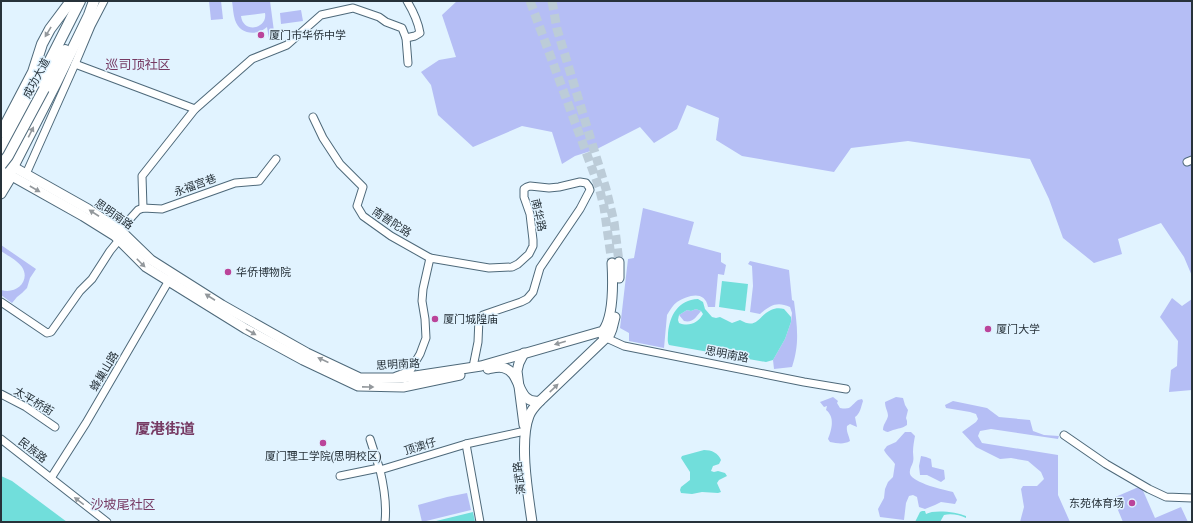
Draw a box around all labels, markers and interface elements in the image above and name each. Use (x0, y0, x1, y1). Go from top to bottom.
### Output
one-way arrow (45, 26, 52, 38)
place label: 厦门市华侨中学 (269, 28, 346, 42)
marker: 厦门市华侨中学 (256, 30, 266, 40)
street label: 成功大道 (19, 55, 53, 101)
district label: 巡司顶社区 (105, 56, 171, 73)
one-way arrow (27, 126, 34, 138)
street label: 永福宫巷 (172, 171, 218, 199)
one-way arrow (29, 186, 41, 193)
street label: 思明南路 (92, 196, 136, 232)
street label: 南华路 (528, 197, 550, 233)
street label: 南普陀路 (370, 204, 414, 240)
one-way arrow (89, 209, 99, 217)
one-way arrow (136, 258, 146, 267)
place label: 华侨博物院 (236, 265, 291, 279)
marker: 华侨博物院 (223, 267, 233, 277)
one-way arrow (205, 293, 215, 301)
place label: 厦门城隍庙 (443, 312, 498, 326)
marker: 厦门城隍庙 (430, 314, 440, 324)
place label: 厦门大学 (996, 322, 1040, 336)
marker: 厦门大学 (983, 324, 993, 334)
one-way arrow (245, 328, 257, 335)
one-way arrow (553, 340, 565, 346)
street label: 思明南路 (704, 343, 750, 365)
street label: 蜂巢山路 (87, 349, 121, 393)
street label: 思明南路 (376, 356, 420, 372)
one-way arrow (318, 357, 329, 363)
one-way arrow (362, 383, 374, 390)
one-way arrow (549, 383, 559, 393)
street label: 太平桥街 (12, 384, 56, 418)
district label: 厦港街道 (135, 419, 195, 438)
street label: 民族路 (16, 434, 50, 466)
street label: 顶澳仔 (402, 434, 438, 458)
marker: 厦门理工学院(思明校区) (318, 438, 328, 448)
place label: 厦门理工学院(思明校区) (265, 449, 381, 464)
street label: 演武路 (510, 461, 528, 495)
one-way arrow (73, 496, 84, 505)
district label: 沙坡尾社区 (90, 496, 156, 513)
place label: 东苑体育场 (1069, 496, 1124, 510)
marker: 东苑体育场 (1127, 498, 1137, 508)

